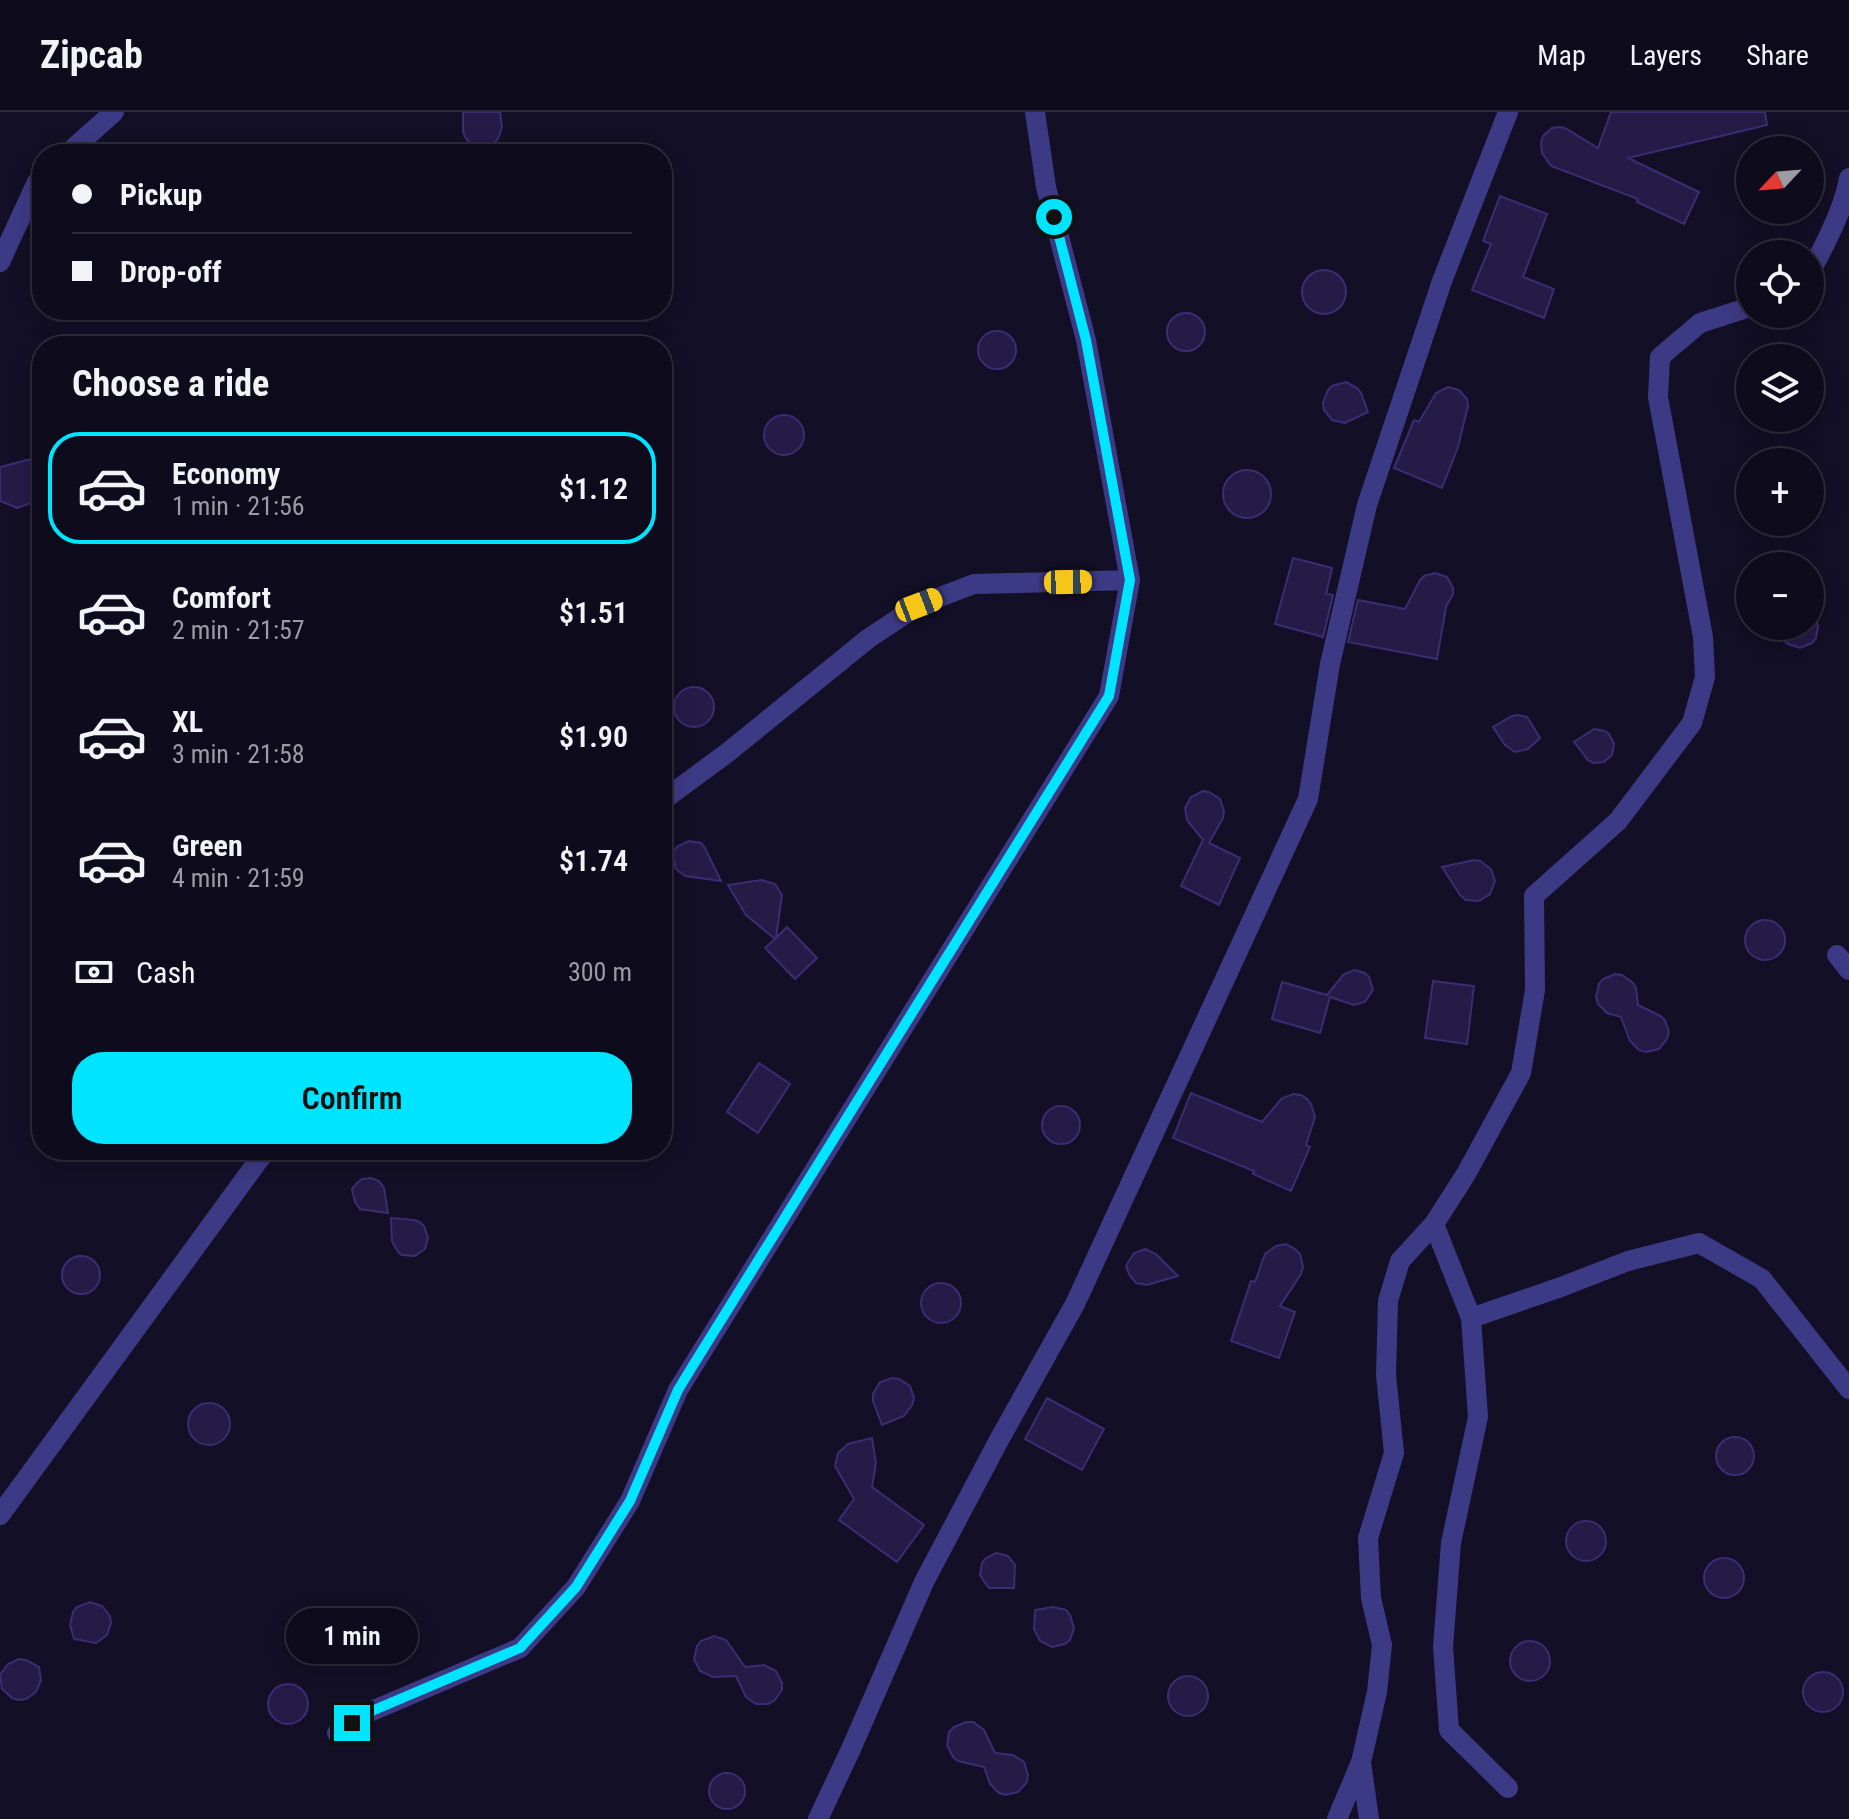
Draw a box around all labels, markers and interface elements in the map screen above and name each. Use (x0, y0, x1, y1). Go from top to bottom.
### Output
text: Zipcab (40, 33, 143, 77)
text: Map (1537, 39, 1586, 72)
text: Layers (1630, 39, 1702, 72)
text: Share (1746, 39, 1809, 72)
north arrow (1736, 136, 1824, 224)
map controls (1736, 136, 1824, 640)
text: Pickup (120, 177, 202, 212)
route start (1036, 199, 1072, 235)
button: locate (1736, 240, 1824, 328)
text: Drop-off (120, 254, 222, 289)
button: layers (1736, 344, 1824, 432)
text: Choose a ride (72, 363, 269, 405)
button: + (1736, 448, 1824, 536)
icon: car (76, 452, 148, 524)
text: Economy (172, 456, 280, 491)
text: $1.12 (559, 471, 628, 506)
text: 1 min · 21:56 (172, 491, 305, 521)
button: − (1736, 552, 1824, 640)
car (1044, 570, 1092, 594)
icon: car (76, 576, 148, 648)
text: Comfort (172, 580, 271, 615)
car (892, 585, 946, 625)
text: $1.51 (559, 595, 628, 630)
text: 2 min · 21:57 (172, 615, 305, 645)
icon: car (76, 700, 148, 772)
text: XL (172, 704, 203, 739)
text: $1.90 (559, 719, 628, 754)
text: 3 min · 21:58 (172, 739, 305, 769)
icon: car (76, 824, 148, 896)
text: Green (172, 828, 243, 863)
text: $1.74 (559, 843, 628, 878)
text: 4 min · 21:59 (172, 863, 305, 893)
icon: cash (72, 950, 116, 994)
text: Cash (136, 955, 196, 990)
text: 300 m (568, 957, 632, 987)
button: Confirm (72, 1052, 632, 1144)
callout: 1 min (286, 1607, 418, 1663)
text: 1 min (323, 1621, 381, 1651)
route end (334, 1705, 370, 1741)

